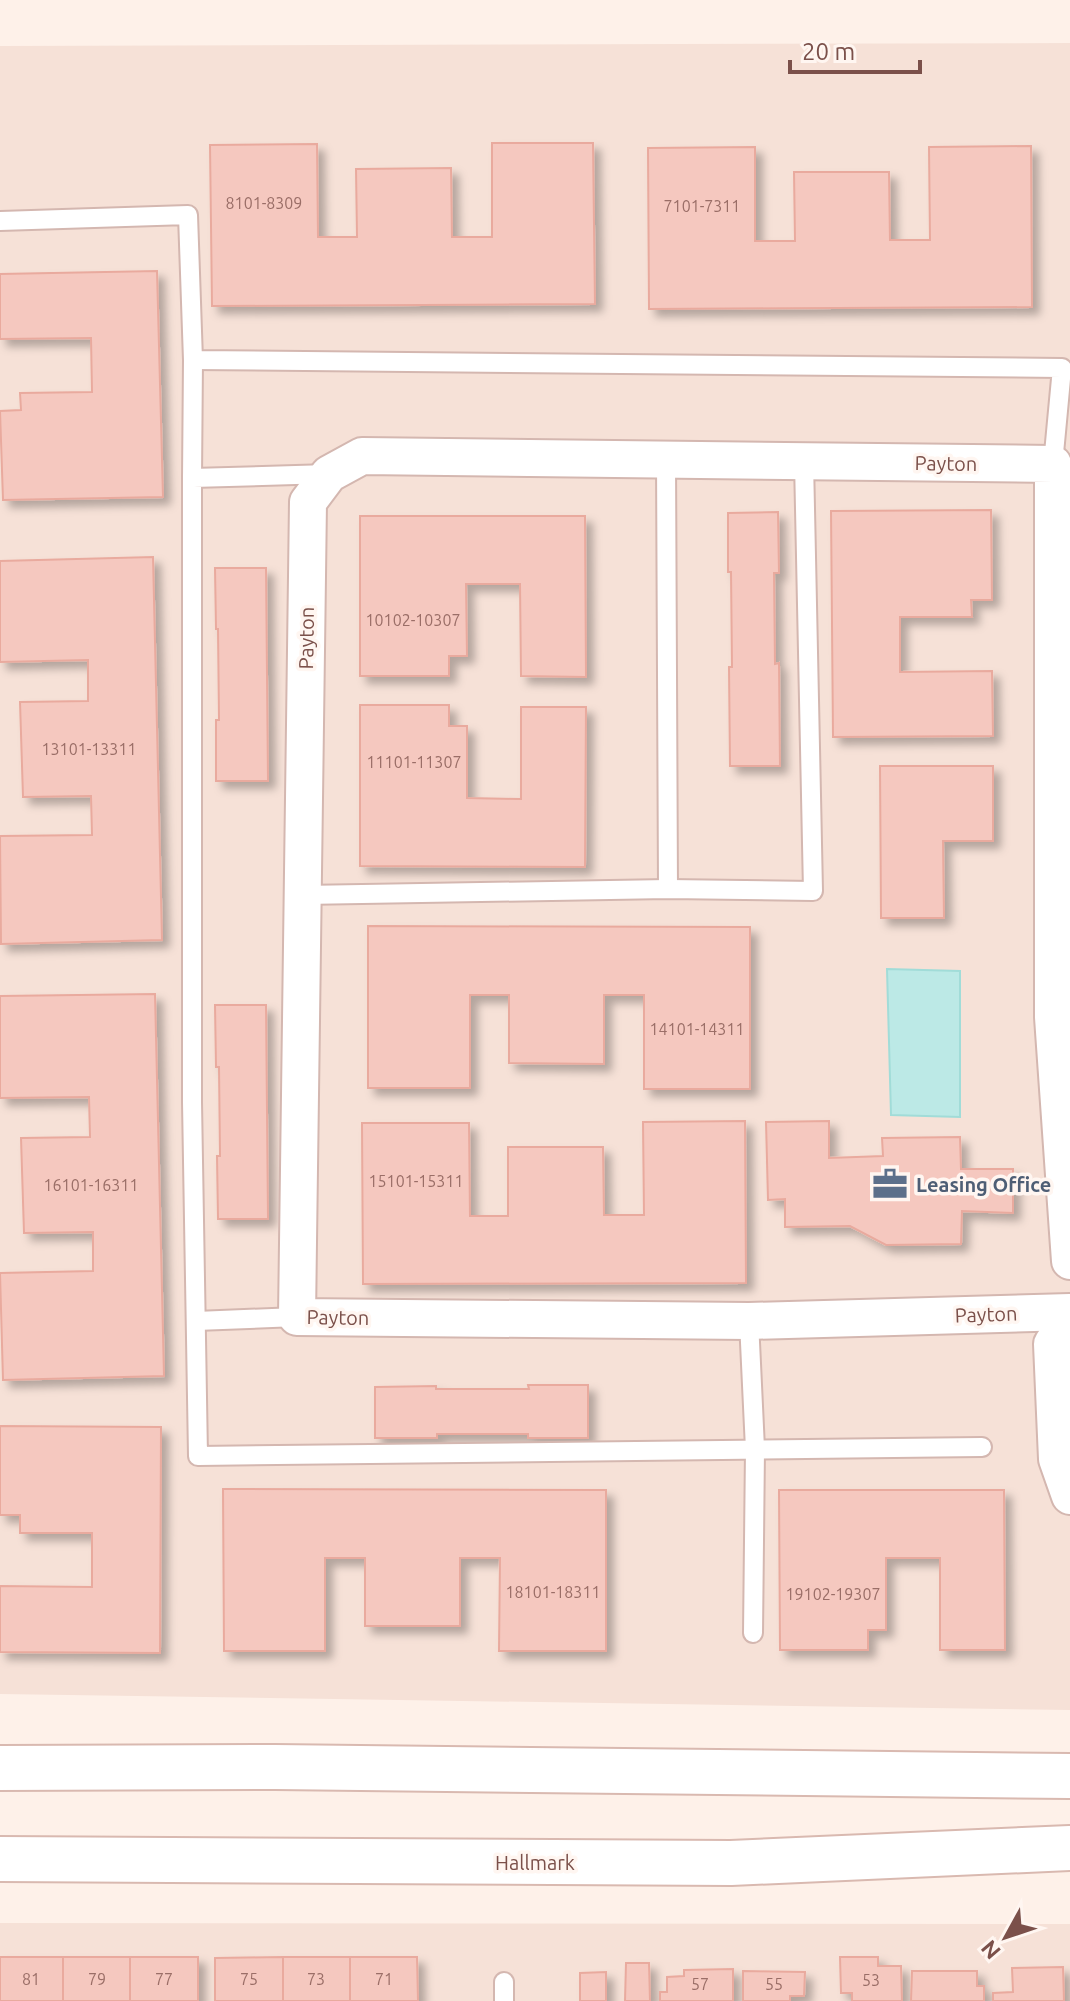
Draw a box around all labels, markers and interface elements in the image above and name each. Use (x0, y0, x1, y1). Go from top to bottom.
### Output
scale bar (790, 24, 920, 74)
text: 20 m (802, 38, 855, 65)
house number: 8101-8309 (226, 194, 302, 212)
house number: 7101-7311 (664, 197, 740, 215)
street label: Payton (914, 451, 978, 475)
street label: Payton (294, 606, 318, 670)
house number: 10102-10307 (366, 611, 460, 629)
house number: 13101-13311 (42, 740, 136, 758)
house number: 11101-11307 (367, 753, 461, 771)
house number: 14101-14311 (650, 1020, 744, 1038)
office icon: Leasing Office (871, 1165, 909, 1203)
house number: 15101-15311 (369, 1172, 463, 1190)
place label: Leasing Office (916, 1173, 1051, 1196)
house number: 16101-16311 (44, 1176, 138, 1194)
street label: Payton (954, 1301, 1018, 1327)
street label: Payton (306, 1305, 370, 1329)
house number: 18101-18311 (506, 1583, 600, 1601)
house number: 19102-19307 (786, 1585, 880, 1603)
street label: Hallmark (495, 1851, 575, 1874)
north arrow (966, 1897, 1046, 1977)
text: N (975, 1936, 1005, 1965)
house number: 81 (22, 1970, 40, 1988)
house number: 79 (88, 1970, 106, 1988)
house number: 77 (155, 1970, 173, 1988)
house number: 75 (240, 1970, 258, 1988)
house number: 73 (307, 1970, 325, 1988)
house number: 71 (375, 1970, 393, 1988)
house number: 53 (862, 1971, 880, 1989)
house number: 57 (691, 1975, 709, 1993)
house number: 55 (765, 1975, 783, 1993)

